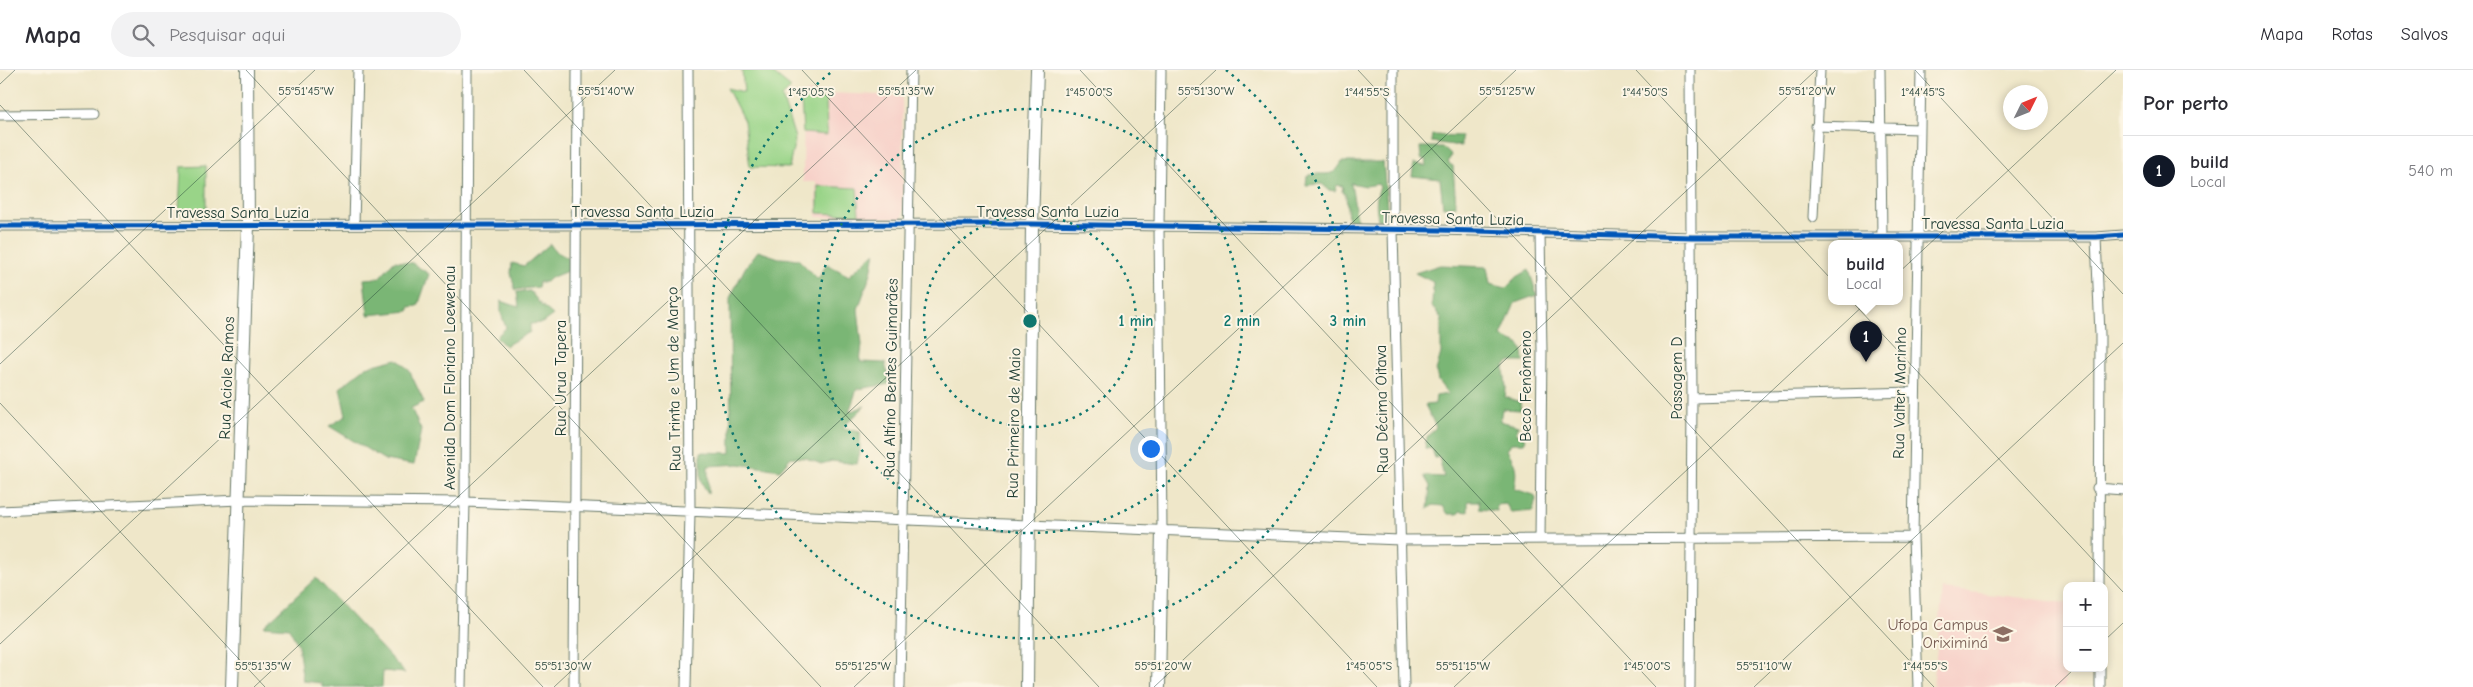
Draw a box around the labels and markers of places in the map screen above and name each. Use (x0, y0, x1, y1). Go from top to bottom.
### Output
centre of rings (1021, 312, 1039, 330)
pin: 1 (1850, 321, 1882, 362)
place label: Ufopa Campus Oriximiná (1888, 616, 1988, 652)
school or university icon: Ufopa Campus Oriximiná (1992, 623, 2014, 645)

